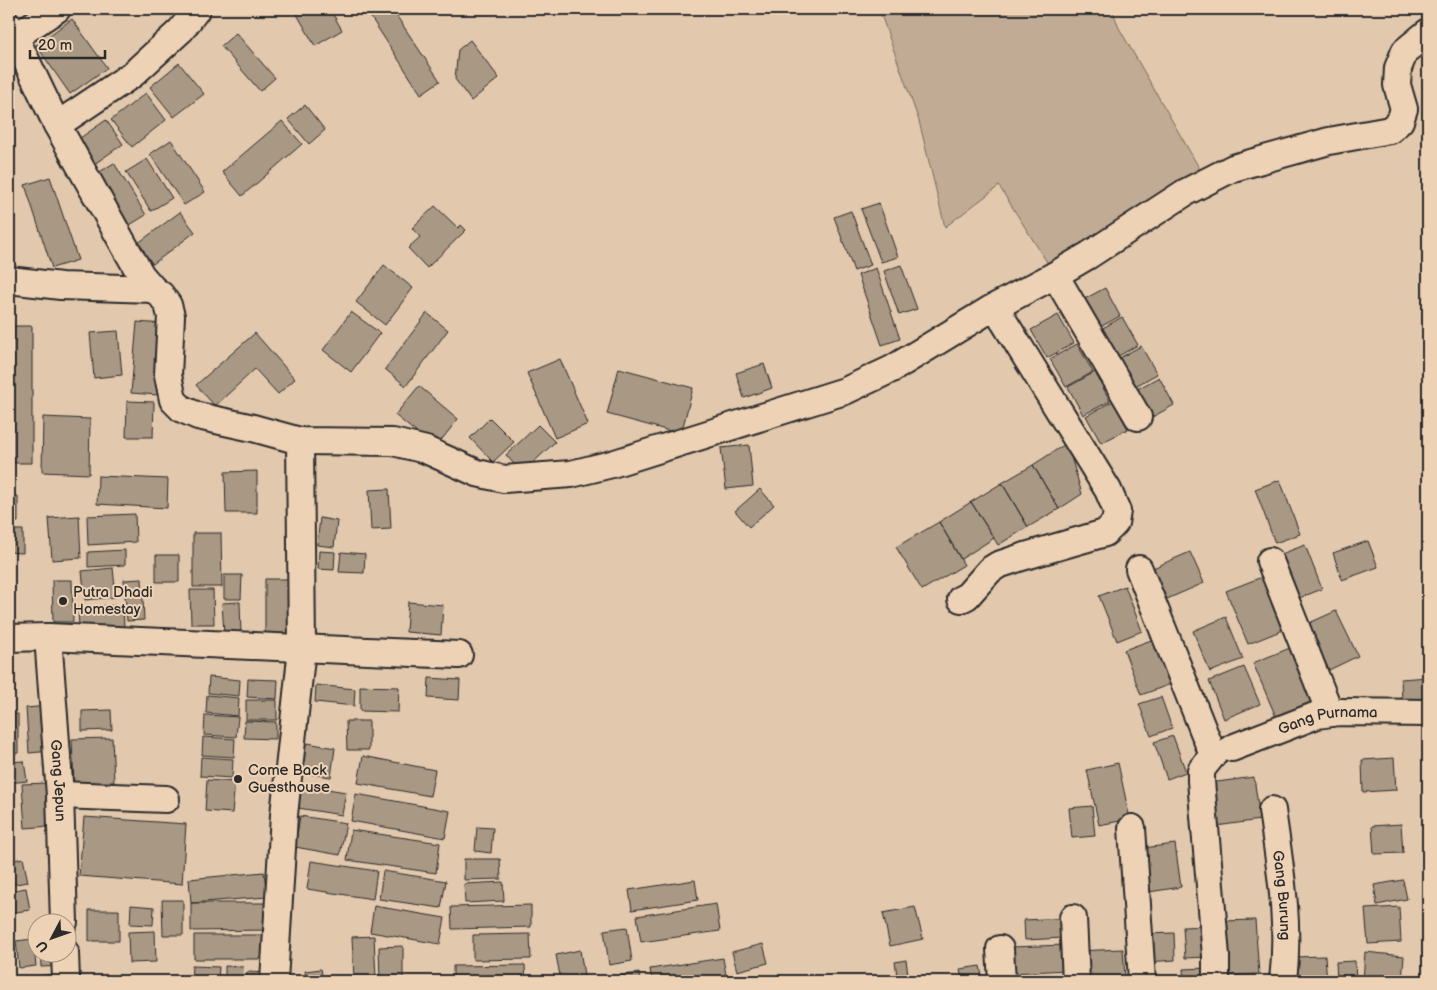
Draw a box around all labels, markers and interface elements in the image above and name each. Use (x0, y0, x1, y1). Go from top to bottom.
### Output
scale bar (30, 28, 105, 60)
text: 20 m (38, 36, 72, 55)
place label: Putra Dhadi Homestay (73, 583, 153, 619)
marker: Putra Dhadi Homestay (57, 595, 69, 607)
street label: Gang Purnama (1275, 703, 1378, 739)
street label: Gang Jepun (46, 739, 70, 822)
place label: Come Back Guesthouse (248, 761, 330, 797)
marker: Come Back Guesthouse (232, 773, 244, 785)
street label: Gang Burung (1268, 849, 1294, 941)
north arrow (28, 912, 78, 962)
text: U (33, 937, 52, 956)

